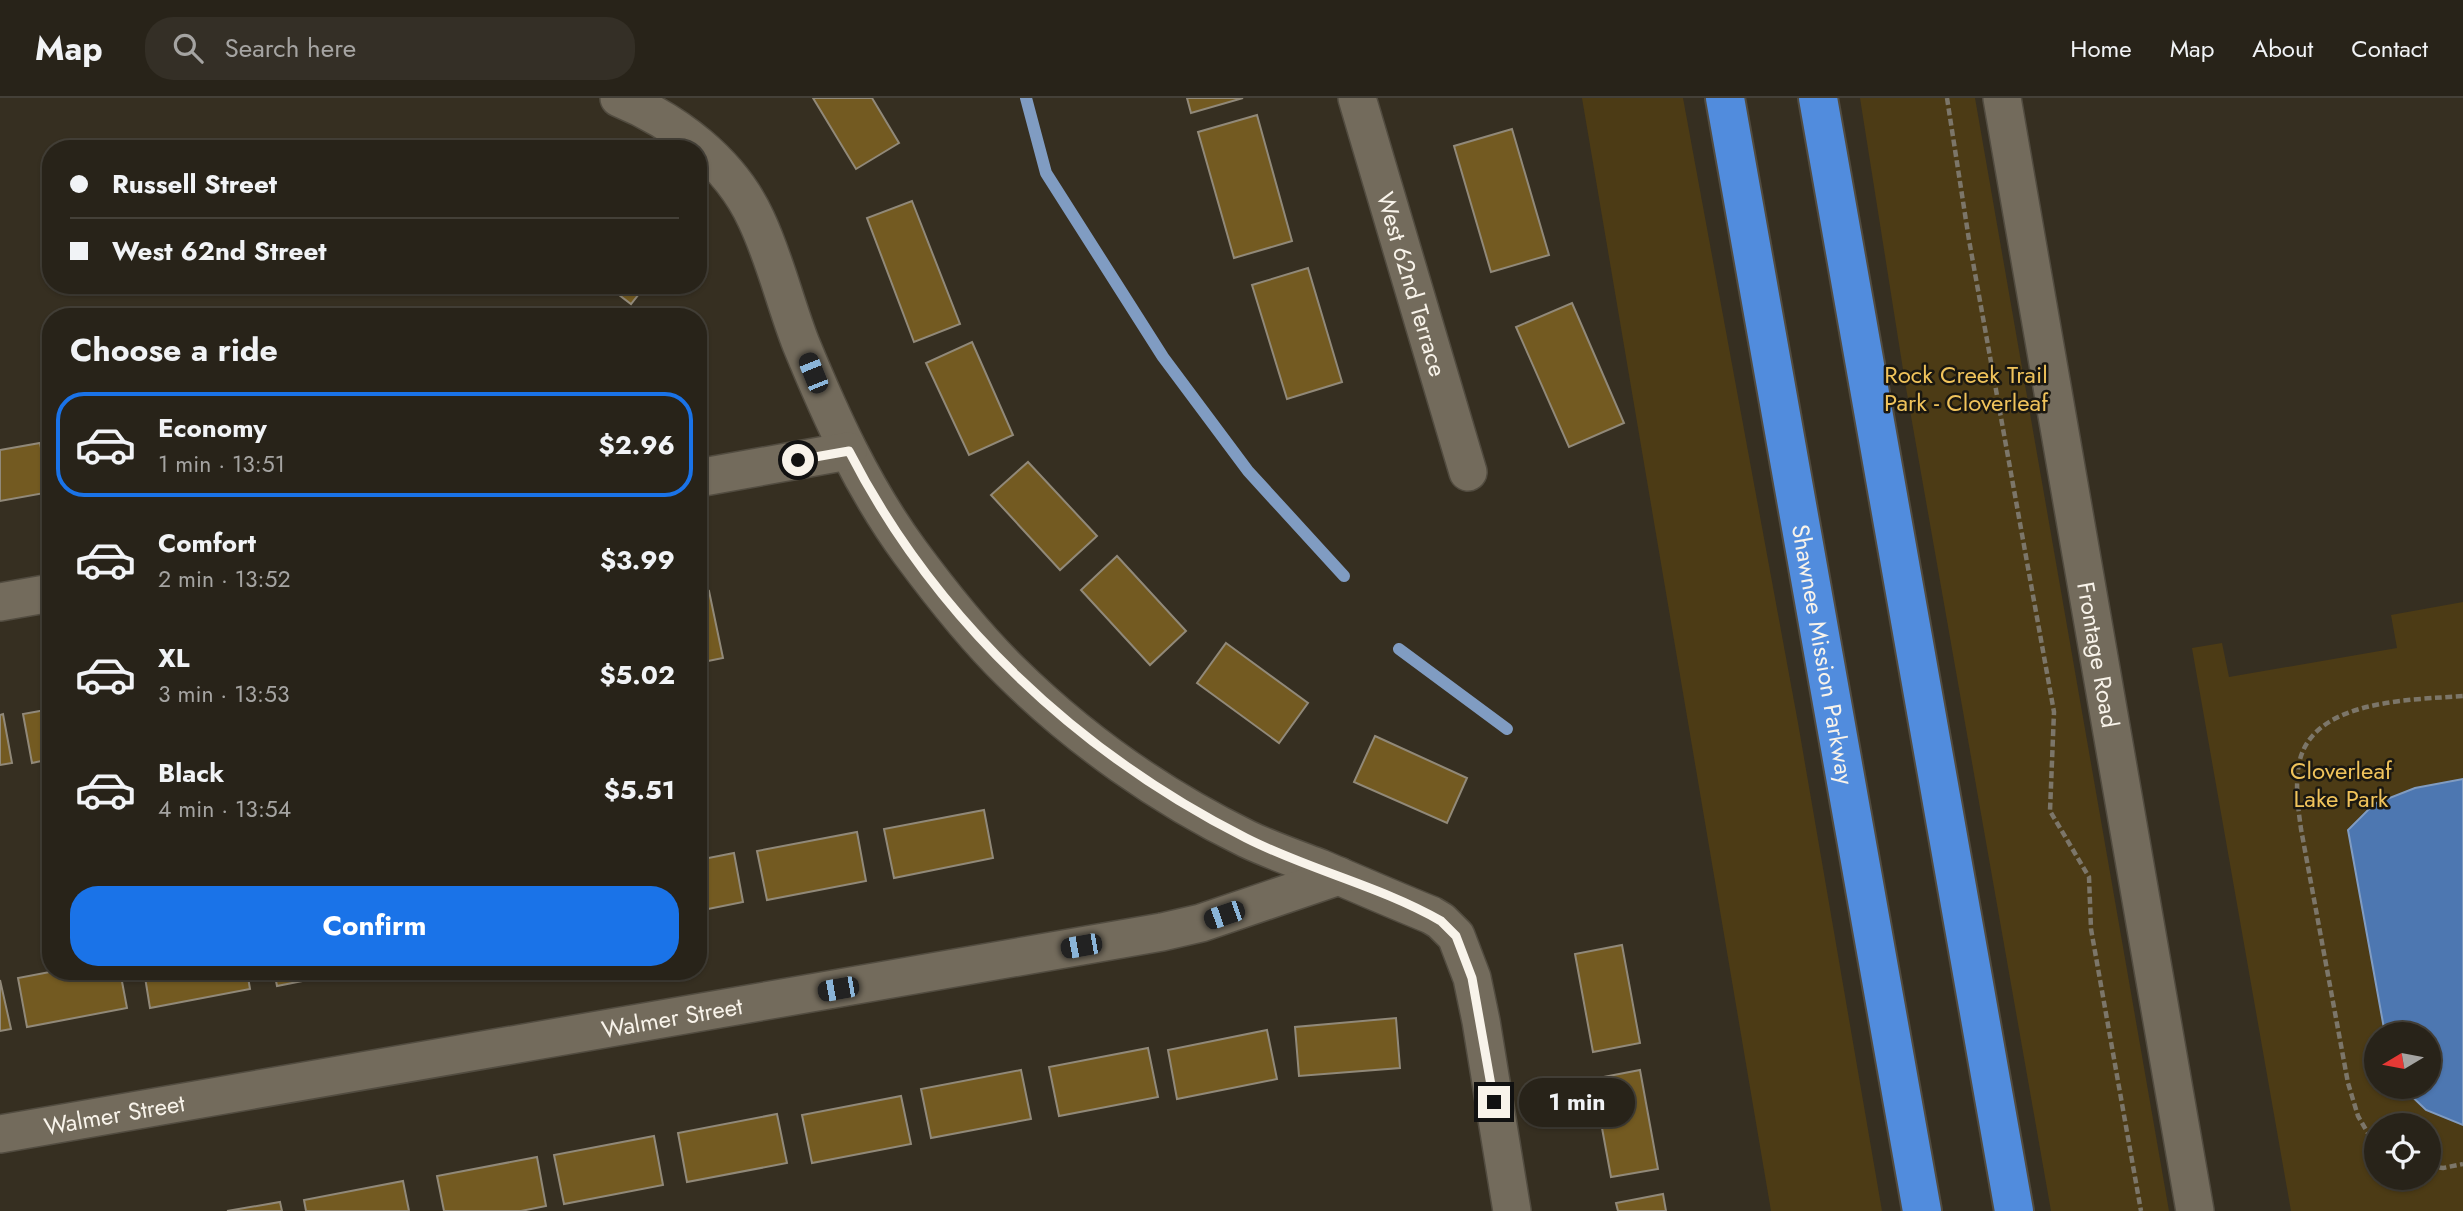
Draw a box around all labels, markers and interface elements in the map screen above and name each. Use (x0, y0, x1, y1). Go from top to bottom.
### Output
search box (145, 17, 635, 80)
text: Map (35, 25, 103, 72)
icon: search (169, 29, 207, 67)
text: Search here (225, 29, 356, 67)
text: Home (2070, 31, 2132, 66)
text: Map (2170, 31, 2214, 66)
text: About (2252, 31, 2313, 66)
text: Contact (2351, 31, 2428, 66)
text: Russell Street (112, 165, 277, 203)
street label: West 62nd Terrace (1368, 188, 1456, 380)
text: West 62nd Street (112, 232, 327, 270)
text: Choose a ride (70, 327, 278, 373)
car (796, 350, 831, 396)
park label: Rock Creek Trail Park - Cloverleaf (1884, 357, 2049, 420)
text: Economy (158, 409, 267, 447)
icon: car (74, 413, 137, 476)
text: $2.96 (599, 426, 675, 464)
route start (782, 444, 814, 476)
text: 1 min · 13:51 (158, 447, 285, 481)
street label: Shawnee Mission Parkway (1783, 521, 1864, 788)
text: Comfort (158, 524, 256, 562)
icon: car (74, 528, 137, 591)
text: $3.99 (600, 541, 675, 579)
text: 2 min · 13:52 (158, 562, 291, 596)
street label: Frontage Road (2069, 579, 2128, 730)
text: XL (158, 639, 190, 677)
icon: car (74, 643, 137, 706)
text: $5.02 (599, 656, 675, 694)
text: 3 min · 13:53 (158, 677, 290, 711)
park label: Cloverleaf Lake Park (2290, 753, 2393, 816)
text: Black (158, 754, 224, 792)
icon: car (74, 758, 137, 821)
text: $5.51 (604, 771, 675, 809)
text: 4 min · 13:54 (158, 792, 291, 826)
button: Confirm (70, 886, 679, 966)
car (1201, 898, 1248, 932)
car (1059, 932, 1104, 960)
car (816, 975, 861, 1003)
street label: Walmer Street (599, 988, 745, 1047)
north arrow (2364, 1022, 2441, 1099)
map controls (2364, 1022, 2441, 1190)
callout: 1 min (1518, 1077, 1634, 1126)
street label: Walmer Street (41, 1085, 188, 1144)
text: 1 min (1548, 1085, 1606, 1119)
route end (1478, 1086, 1510, 1118)
button: locate (2364, 1113, 2441, 1190)

